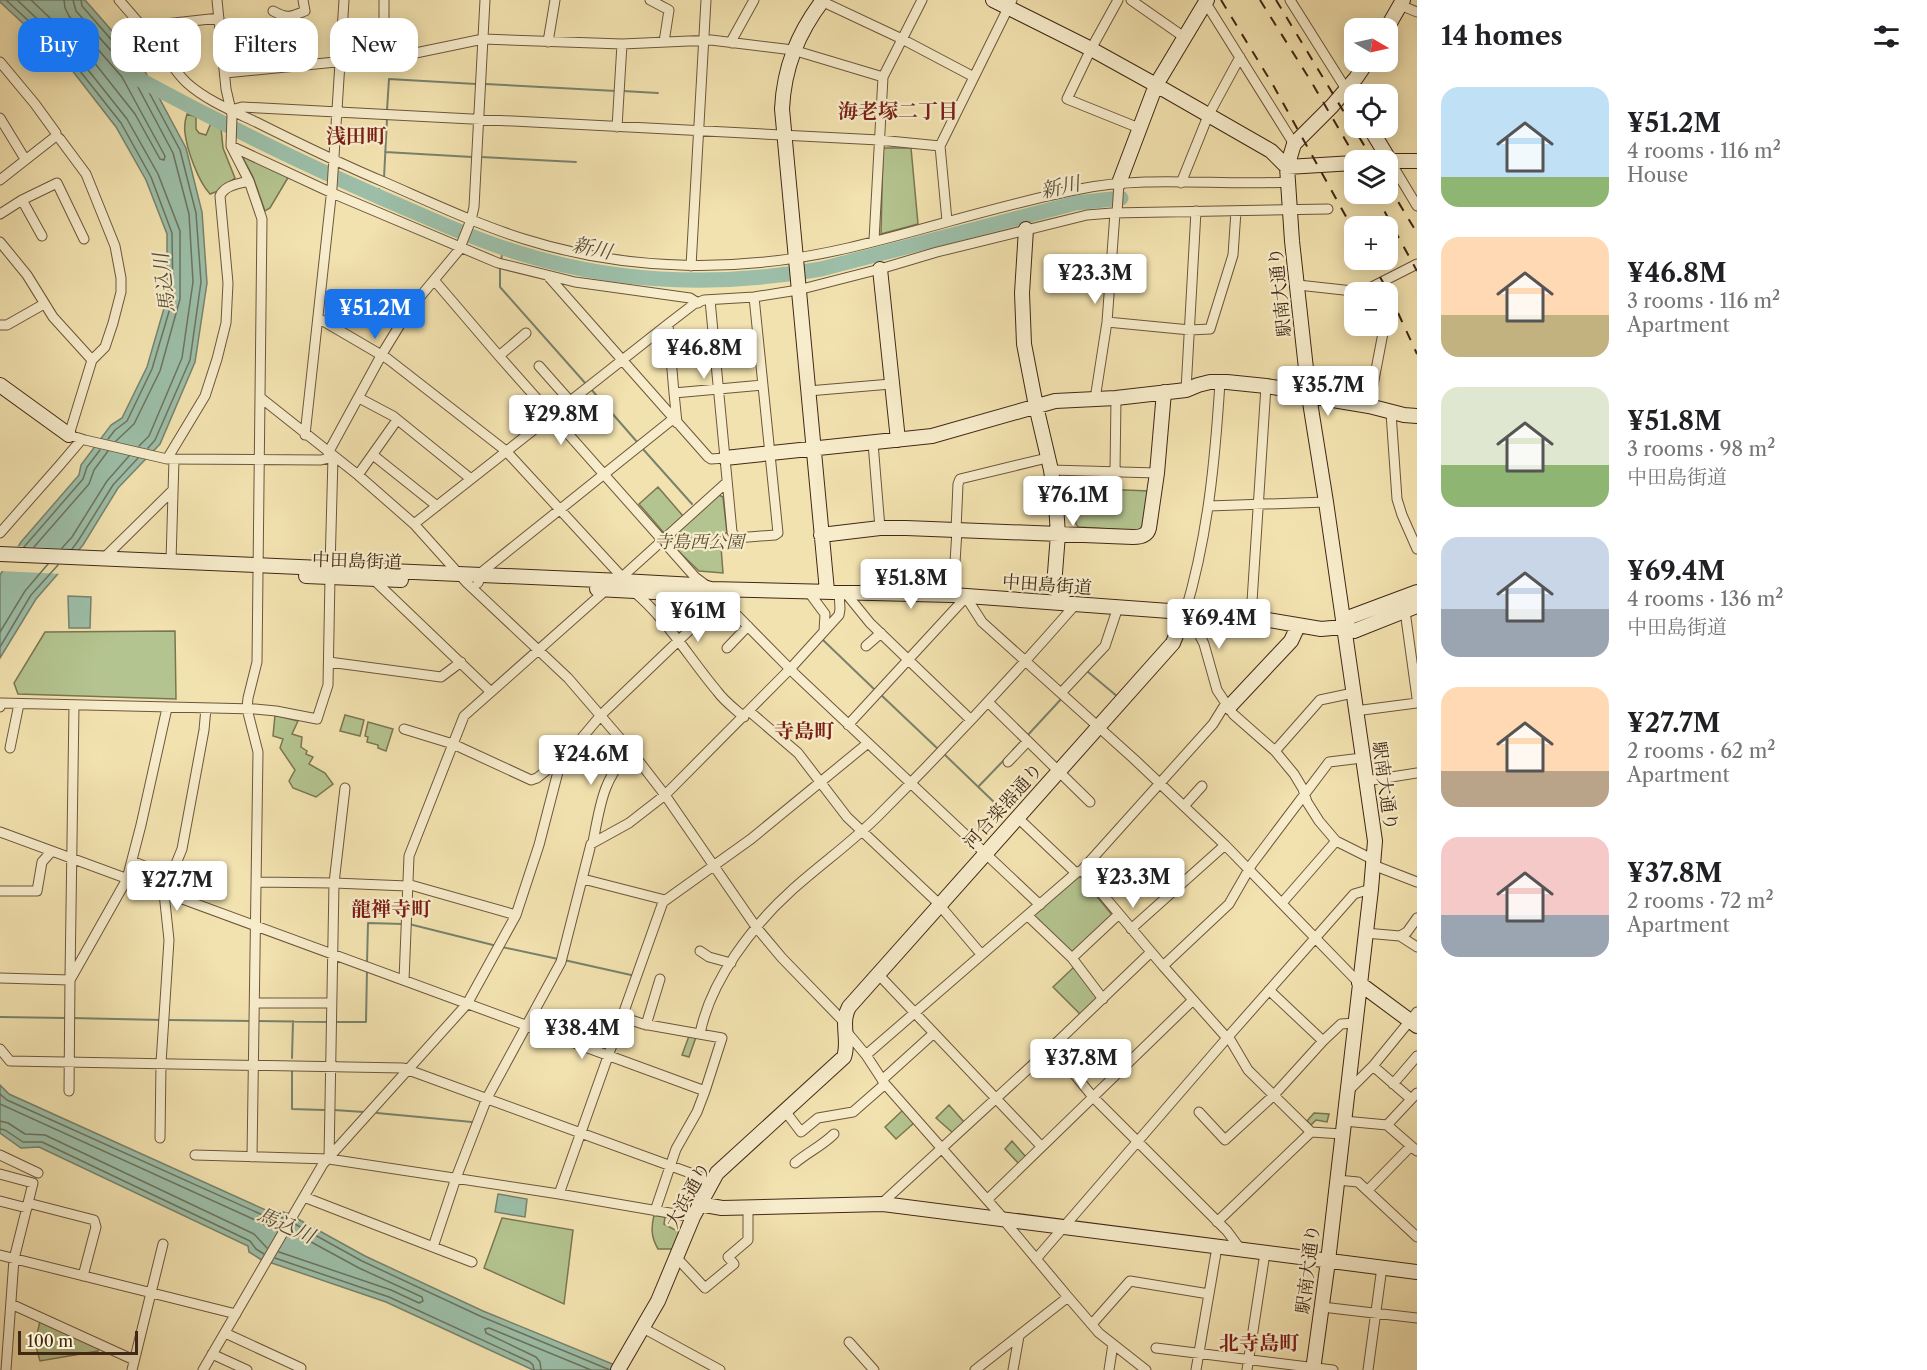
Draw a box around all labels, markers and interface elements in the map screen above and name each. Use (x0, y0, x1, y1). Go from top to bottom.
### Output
chip: Buy (18, 18, 99, 72)
chip: Rent (111, 18, 201, 72)
chip: Filters (213, 18, 318, 72)
chip: New (330, 18, 418, 72)
north arrow (1344, 18, 1398, 72)
map controls (1344, 18, 1398, 336)
text: 14 homes (1441, 20, 1563, 52)
icon: filters (1870, 20, 1903, 53)
button: locate (1344, 84, 1398, 138)
district label: 海老塚二丁目 (838, 99, 958, 123)
text: ¥51.2M (1627, 107, 1721, 139)
icon: home (1489, 111, 1561, 183)
district label: 浅田町 (326, 124, 387, 148)
text: 4 rooms · 116 m² (1627, 139, 1781, 163)
button: layers (1344, 150, 1398, 204)
text: House (1627, 163, 1688, 187)
water label: 新川 (1038, 171, 1084, 203)
button: + (1344, 216, 1398, 270)
water label: 新川 (570, 232, 616, 264)
street label: 駅南大通り (1264, 246, 1296, 338)
water label: 馬込川 (148, 250, 180, 314)
pin: ¥23.3M (1046, 254, 1144, 305)
text: ¥46.8M (1627, 257, 1727, 289)
text: ¥23.3M (1058, 261, 1132, 285)
icon: home (1489, 261, 1561, 333)
button: − (1344, 282, 1398, 336)
pin: ¥51.2M (326, 289, 424, 340)
text: 3 rooms · 116 m² (1627, 289, 1780, 313)
text: ¥51.2M (339, 296, 411, 320)
text: Apartment (1627, 313, 1730, 337)
pin: ¥46.8M (655, 329, 753, 380)
text: ¥46.8M (666, 336, 742, 360)
pin: ¥35.7M (1279, 366, 1377, 417)
text: ¥35.7M (1291, 373, 1365, 397)
pin: ¥29.8M (512, 395, 610, 446)
text: ¥29.8M (523, 402, 599, 426)
text: ¥51.8M (1627, 405, 1722, 437)
icon: home (1489, 411, 1561, 483)
text: 3 rooms · 98 m² (1627, 437, 1775, 461)
text: 中田島街道 (1627, 465, 1727, 489)
pin: ¥76.1M (1024, 476, 1122, 527)
text: ¥76.1M (1037, 483, 1109, 507)
park label: 寺島西公園 (654, 531, 747, 553)
street label: 中田島街道 (312, 548, 402, 574)
text: ¥69.4M (1627, 555, 1725, 587)
pin: ¥51.8M (862, 559, 960, 610)
icon: home (1489, 561, 1561, 633)
text: ¥51.8M (875, 566, 947, 590)
street label: 中田島街道 (1001, 571, 1093, 599)
text: 4 rooms · 136 m² (1627, 587, 1783, 611)
pin: ¥61M (662, 592, 734, 643)
text: ¥61M (670, 599, 726, 623)
pin: ¥69.4M (1170, 599, 1268, 650)
text: ¥69.4M (1181, 606, 1257, 630)
text: 中田島街道 (1627, 615, 1727, 639)
text: ¥27.7M (1627, 707, 1720, 739)
icon: home (1489, 711, 1561, 783)
district label: 寺島町 (774, 719, 835, 743)
pin: ¥24.6M (542, 735, 640, 786)
text: 2 rooms · 62 m² (1627, 739, 1775, 763)
street label: 駅南大通り (1368, 740, 1402, 832)
text: ¥24.6M (553, 742, 629, 766)
street label: 河合楽器通り (959, 759, 1047, 853)
text: Apartment (1627, 763, 1730, 787)
text: ¥37.8M (1627, 857, 1722, 889)
pin: ¥23.3M (1084, 858, 1182, 909)
pin: ¥27.7M (128, 861, 226, 912)
icon: home (1489, 861, 1561, 933)
text: ¥23.3M (1096, 865, 1170, 889)
text: ¥27.7M (141, 868, 213, 892)
text: 2 rooms · 72 m² (1627, 889, 1774, 913)
district label: 龍禅寺町 (351, 897, 432, 921)
text: Apartment (1627, 913, 1730, 937)
pin: ¥38.4M (533, 1009, 631, 1060)
text: ¥38.4M (544, 1016, 620, 1040)
pin: ¥37.8M (1032, 1039, 1130, 1090)
text: ¥37.8M (1044, 1046, 1118, 1070)
street label: 大浜通り (661, 1158, 715, 1232)
water label: 馬込川 (254, 1202, 320, 1249)
street label: 駅南大通り (1292, 1223, 1324, 1315)
scale bar (18, 1328, 138, 1356)
text: 100 m (27, 1331, 73, 1351)
district label: 北寺島町 (1219, 1331, 1300, 1355)

